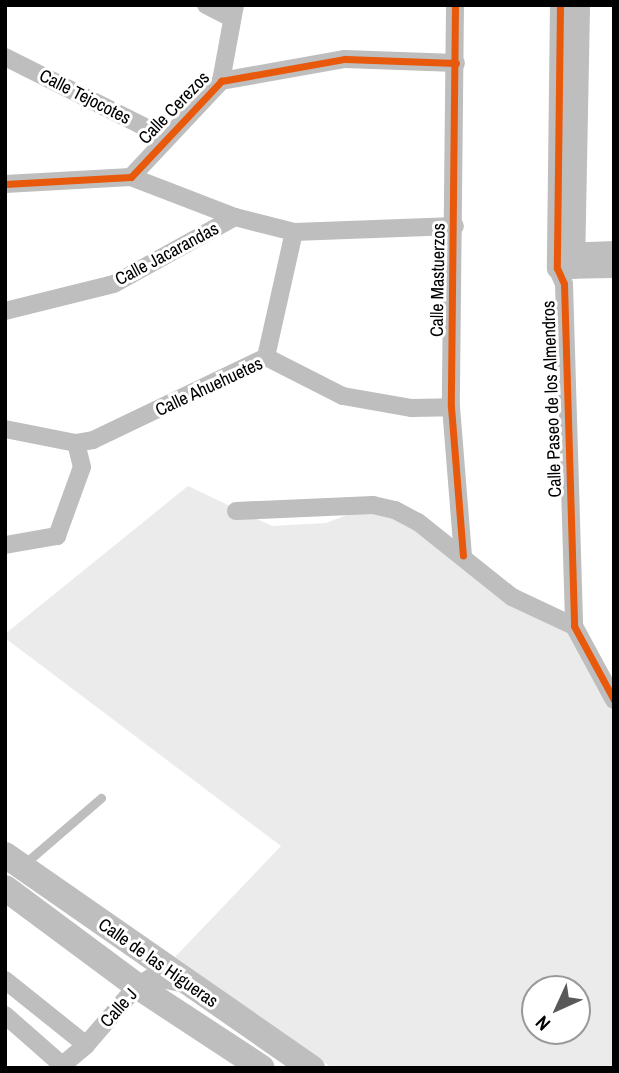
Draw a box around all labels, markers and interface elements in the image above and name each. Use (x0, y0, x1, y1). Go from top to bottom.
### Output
street label: Calle Tejocotes (36, 65, 134, 129)
street label: Calle Cerezos (134, 67, 214, 149)
street label: Calle Jacarandas (112, 218, 222, 290)
street label: Calle Mastuerzos (426, 223, 450, 337)
street label: Calle Paseo de los Almendros (538, 300, 566, 498)
street label: Calle Ahuehuetes (152, 353, 266, 421)
street label: Calle de las Higueras (94, 914, 222, 1012)
north arrow (521, 975, 591, 1045)
street label: Calle J (96, 984, 142, 1032)
text: N (529, 1010, 556, 1037)

